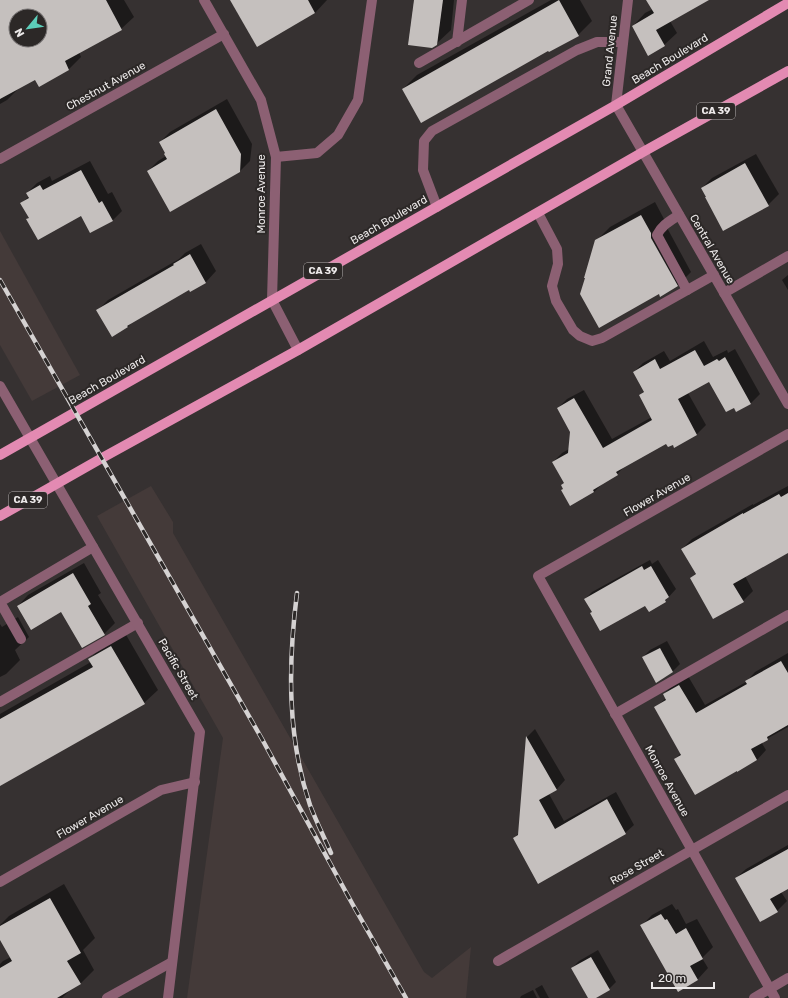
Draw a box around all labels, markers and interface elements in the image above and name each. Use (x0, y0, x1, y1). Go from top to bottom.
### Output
north arrow (8, 8, 48, 48)
street label: Grand Avenue (600, 15, 620, 87)
text: N (12, 26, 27, 39)
street label: Beach Boulevard (630, 31, 710, 87)
street label: Chestnut Avenue (64, 59, 148, 113)
road number: CA 39 (697, 103, 735, 119)
street label: Monroe Avenue (255, 154, 268, 234)
street label: Beach Boulevard (348, 193, 430, 247)
street label: Central Avenue (687, 212, 737, 286)
road number: CA 39 (304, 263, 342, 279)
street label: Beach Boulevard (66, 353, 148, 407)
street label: Flower Avenue (621, 471, 693, 519)
road number: CA 39 (9, 492, 47, 508)
street label: Pacific Street (155, 636, 201, 702)
street label: Monroe Avenue (642, 743, 692, 819)
street label: Flower Avenue (54, 793, 126, 841)
street label: Rose Street (608, 846, 667, 888)
scale bar (652, 964, 714, 990)
text: 20 m (658, 971, 686, 985)

